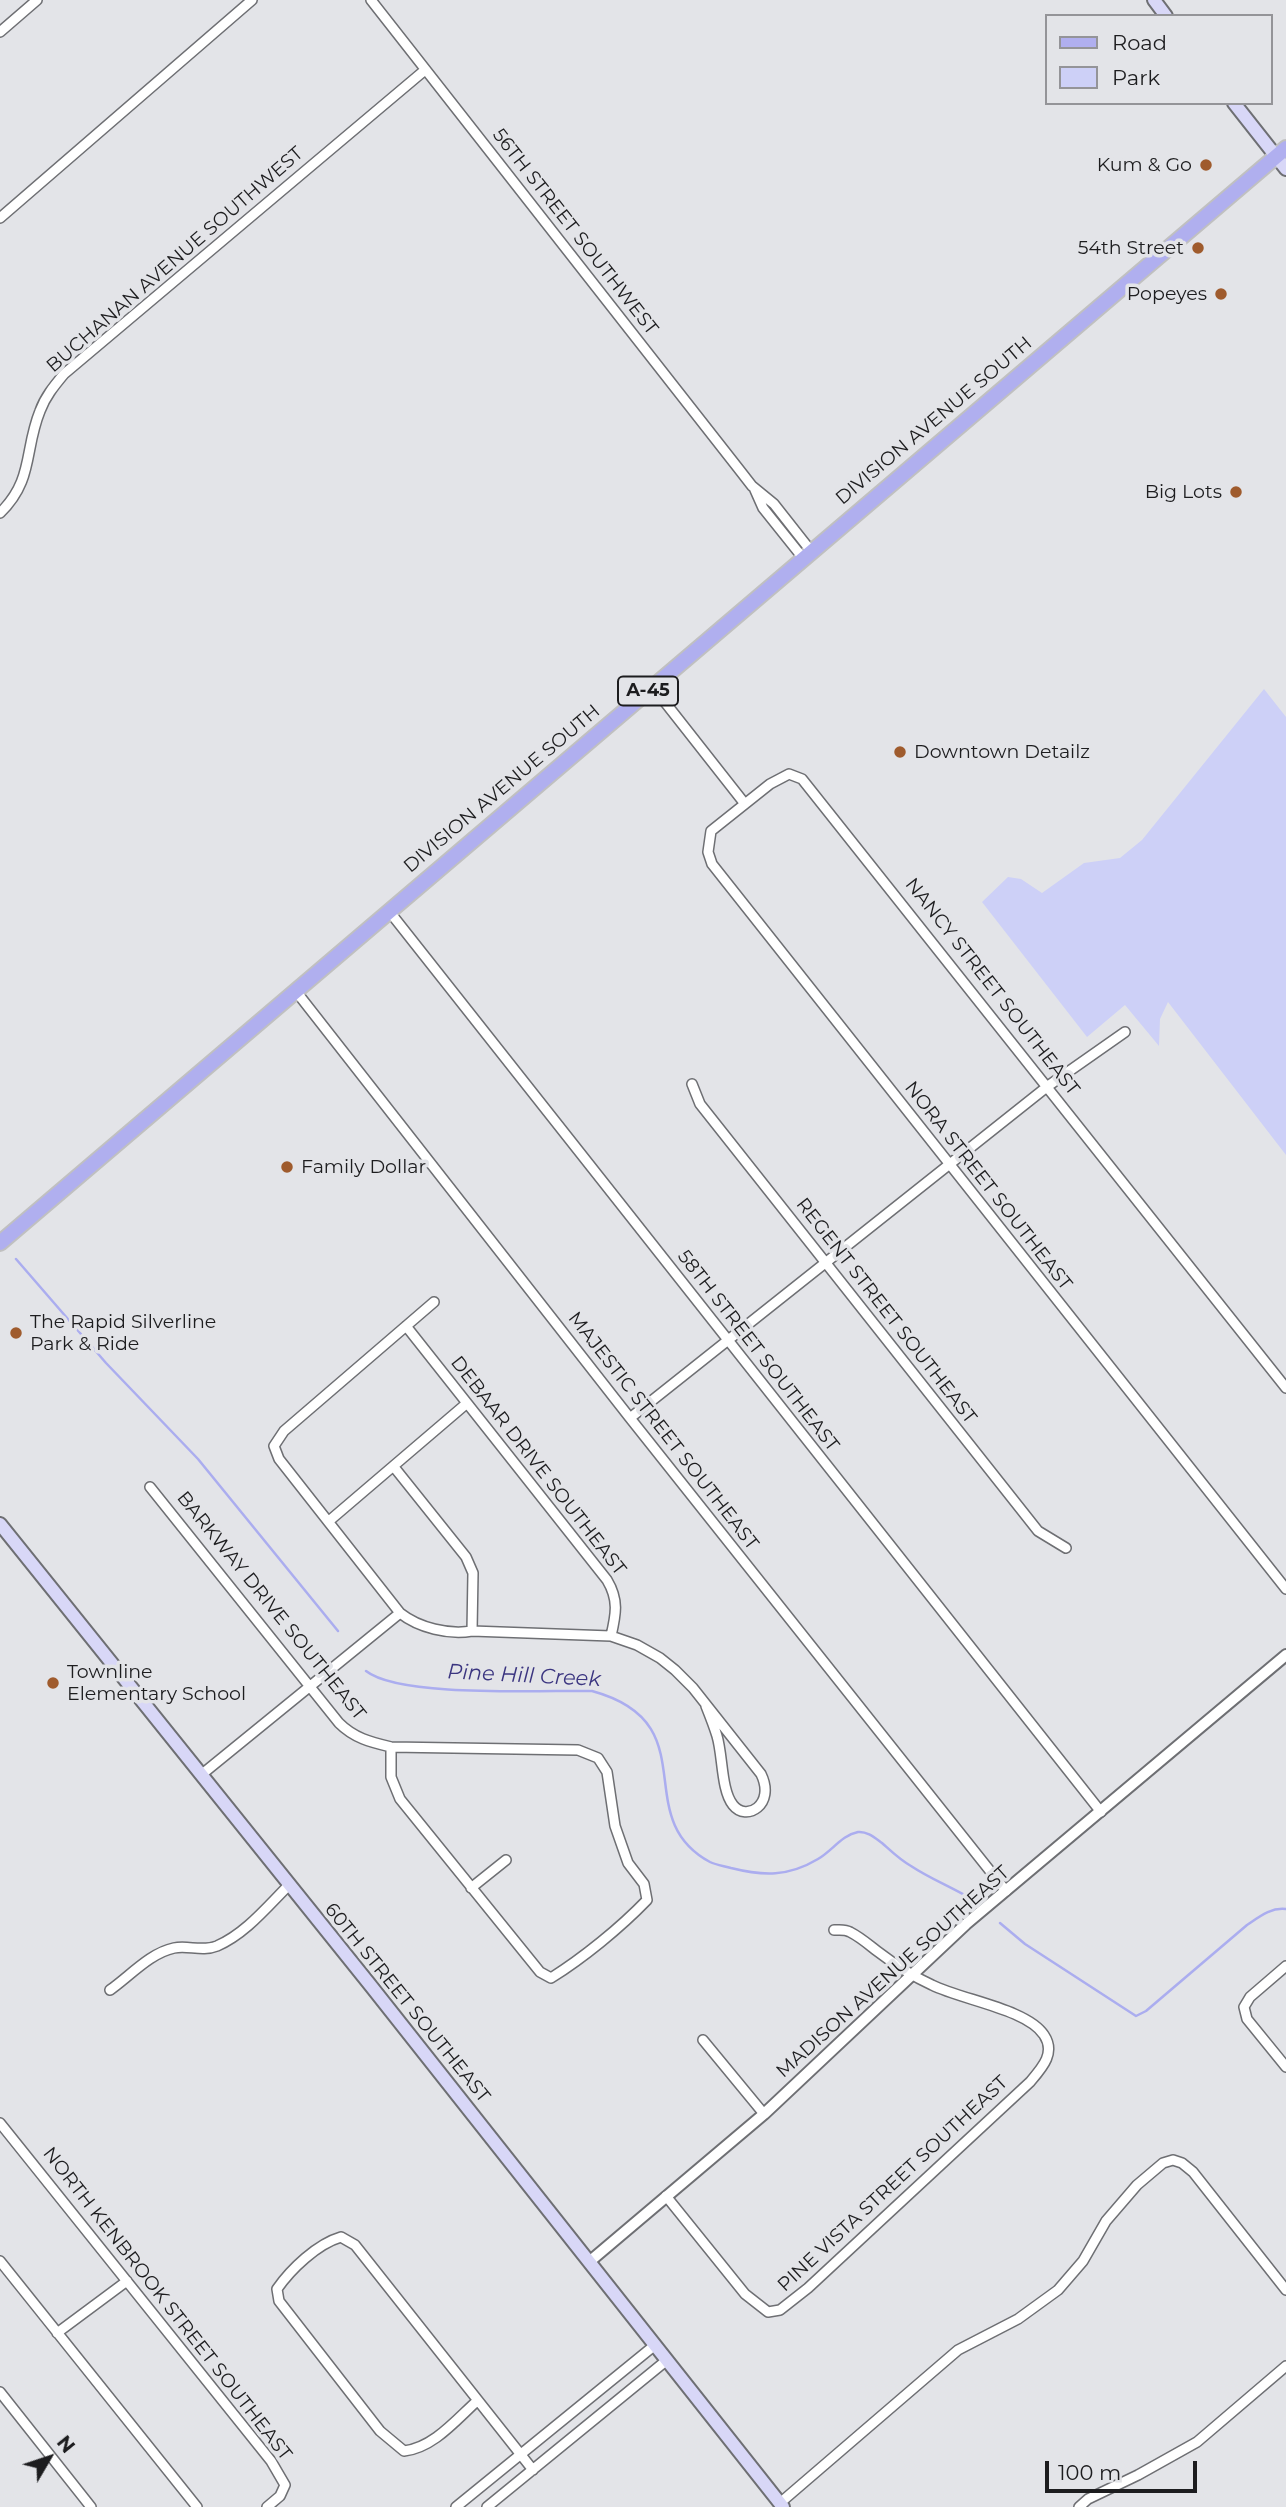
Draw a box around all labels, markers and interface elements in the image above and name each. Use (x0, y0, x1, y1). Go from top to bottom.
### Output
legend (1044, 14, 1272, 105)
text: Road (1112, 30, 1167, 55)
text: Park (1112, 65, 1160, 90)
street label: 56TH STREET SOUTHWEST (487, 124, 663, 340)
street label: BUCHANAN AVENUE SOUTHWEST (42, 142, 308, 378)
place label: Kum & Go (1097, 154, 1192, 176)
marker: Kum & Go (1198, 157, 1214, 173)
place label: 54th Street (1078, 237, 1184, 259)
marker: 54th Street (1190, 240, 1206, 256)
place label: Popeyes (1127, 283, 1207, 305)
marker: Popeyes (1213, 286, 1229, 302)
street label: DIVISION AVENUE SOUTH (831, 332, 1037, 510)
place label: Big Lots (1145, 481, 1222, 503)
marker: Big Lots (1228, 484, 1244, 500)
road number: A-45 (618, 676, 678, 706)
street label: DIVISION AVENUE SOUTH (399, 700, 605, 878)
place label: Downtown Detailz (914, 741, 1090, 763)
marker: Downtown Detailz (892, 744, 908, 760)
street label: NANCY STREET SOUTHEAST (900, 874, 1084, 1100)
street label: NORA STREET SOUTHEAST (899, 1077, 1077, 1295)
place label: Family Dollar (301, 1156, 426, 1178)
marker: Family Dollar (279, 1159, 295, 1175)
street label: REGENT STREET SOUTHEAST (791, 1194, 981, 1428)
street label: 58TH STREET SOUTHEAST (672, 1246, 844, 1456)
street label: MAJESTIC STREET SOUTHEAST (563, 1307, 763, 1555)
place label: The Rapid Silverline Park & Ride (30, 1311, 216, 1355)
marker: The Rapid Silverline Park & Ride (8, 1325, 24, 1341)
street label: DEBAAR DRIVE SOUTHEAST (445, 1352, 631, 1580)
street label: BARKWAY DRIVE SOUTHEAST (172, 1487, 370, 1725)
water label: Pine Hill Creek (447, 1659, 601, 1693)
place label: Townline Elementary School (67, 1661, 246, 1705)
marker: Townline Elementary School (45, 1675, 61, 1691)
street label: MADISON AVENUE SOUTHEAST (772, 1861, 1014, 2083)
street label: 60TH STREET SOUTHEAST (319, 1899, 495, 2107)
street label: PINE VISTA STREET SOUTHEAST (773, 2071, 1013, 2297)
street label: NORTH KENBROOK STREET SOUTHEAST (38, 2143, 296, 2465)
north arrow (14, 2423, 84, 2493)
scale bar (1048, 2448, 1200, 2492)
text: 100 m (1058, 2460, 1121, 2485)

